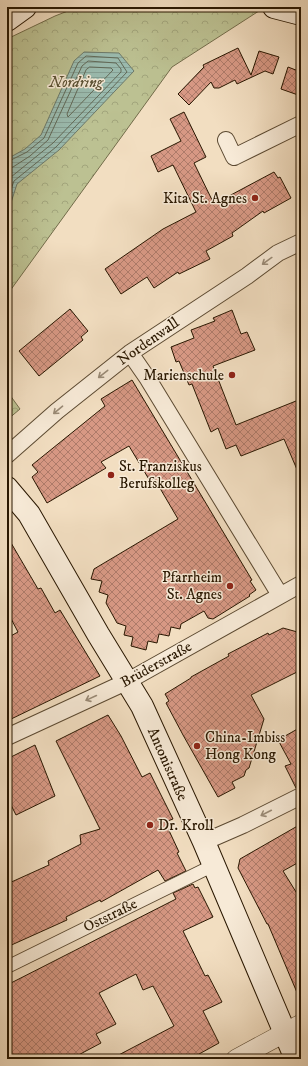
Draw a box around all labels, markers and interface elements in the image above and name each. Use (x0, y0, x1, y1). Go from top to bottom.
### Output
park label: Nordring (48, 73, 105, 92)
place label: Kita St. Agnes (163, 189, 247, 208)
marker: Kita St. Agnes (250, 193, 260, 203)
one-way arrow (262, 257, 273, 265)
street label: Nordenwall (114, 313, 183, 370)
place label: Marienschule (143, 366, 224, 385)
one-way arrow (97, 370, 108, 378)
marker: Marienschule (227, 370, 237, 380)
one-way arrow (53, 406, 64, 415)
place label: St. Franziskus Berufskolleg (119, 457, 202, 493)
marker: St. Franziskus Berufskolleg (106, 470, 116, 480)
place label: Pfarrheim St. Agnes (162, 568, 222, 604)
marker: Pfarrheim St. Agnes (225, 581, 235, 591)
street label: Brüderstraße (117, 637, 195, 692)
one-way arrow (85, 695, 97, 702)
street label: Antonistraße (143, 725, 192, 804)
place label: China-Imbiss Hong Kong (205, 728, 285, 764)
marker: China-Imbiss Hong Kong (192, 741, 202, 751)
one-way arrow (260, 810, 272, 818)
place label: Dr. Kroll (158, 816, 214, 835)
marker: Dr. Kroll (145, 820, 155, 830)
street label: Oststraße (80, 894, 140, 937)

